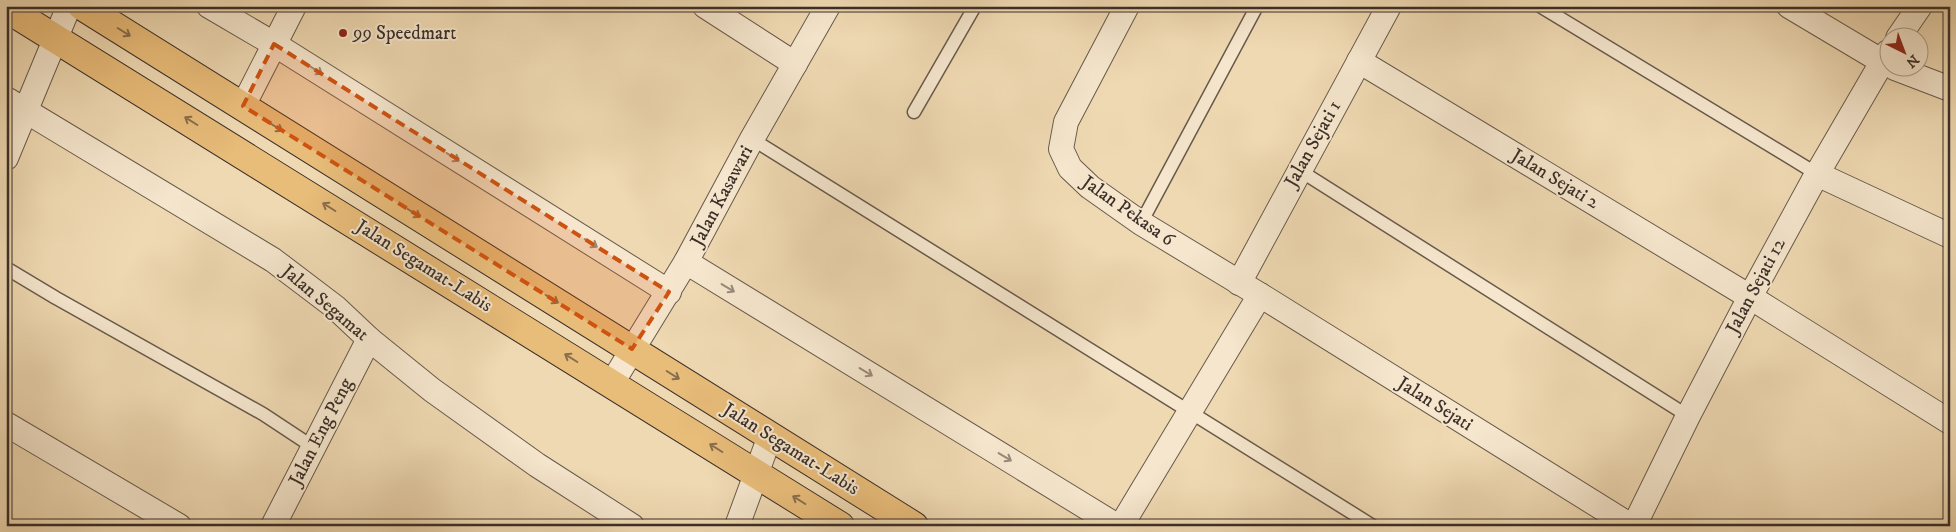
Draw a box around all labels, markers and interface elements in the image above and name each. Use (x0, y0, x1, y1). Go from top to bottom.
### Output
place label: 99 Speedmart (352, 22, 456, 45)
one-way arrow (116, 27, 130, 37)
marker: 99 Speedmart (337, 27, 349, 39)
north arrow (1878, 28, 1928, 78)
text: N (1901, 50, 1922, 72)
one-way arrow (308, 65, 322, 75)
street label: Jalan Sejati 1 (1279, 97, 1346, 193)
one-way arrow (184, 116, 198, 126)
one-way arrow (269, 123, 283, 133)
street label: Jalan Kasawari (685, 142, 758, 252)
street label: Jalan Sejati 2 (1505, 143, 1603, 214)
one-way arrow (446, 152, 460, 162)
street label: Jalan Pekasa 6 (1076, 170, 1180, 252)
one-way arrow (322, 202, 336, 212)
one-way arrow (407, 209, 421, 219)
street label: Jalan Segamat-Labis (350, 214, 496, 317)
street label: Jalan Sejati 12 (1720, 234, 1791, 339)
one-way arrow (583, 238, 597, 248)
street label: Jalan Segamat (275, 259, 373, 346)
one-way arrow (720, 283, 734, 293)
one-way arrow (545, 294, 559, 305)
one-way arrow (564, 352, 578, 362)
one-way arrow (859, 368, 873, 378)
one-way arrow (666, 371, 680, 381)
street label: Jalan Sejati (1391, 371, 1477, 436)
street label: Jalan Eng Peng (283, 374, 358, 491)
street label: Jalan Segamat-Labis (717, 397, 863, 500)
one-way arrow (709, 442, 723, 452)
one-way arrow (997, 453, 1011, 463)
one-way arrow (793, 494, 807, 504)

